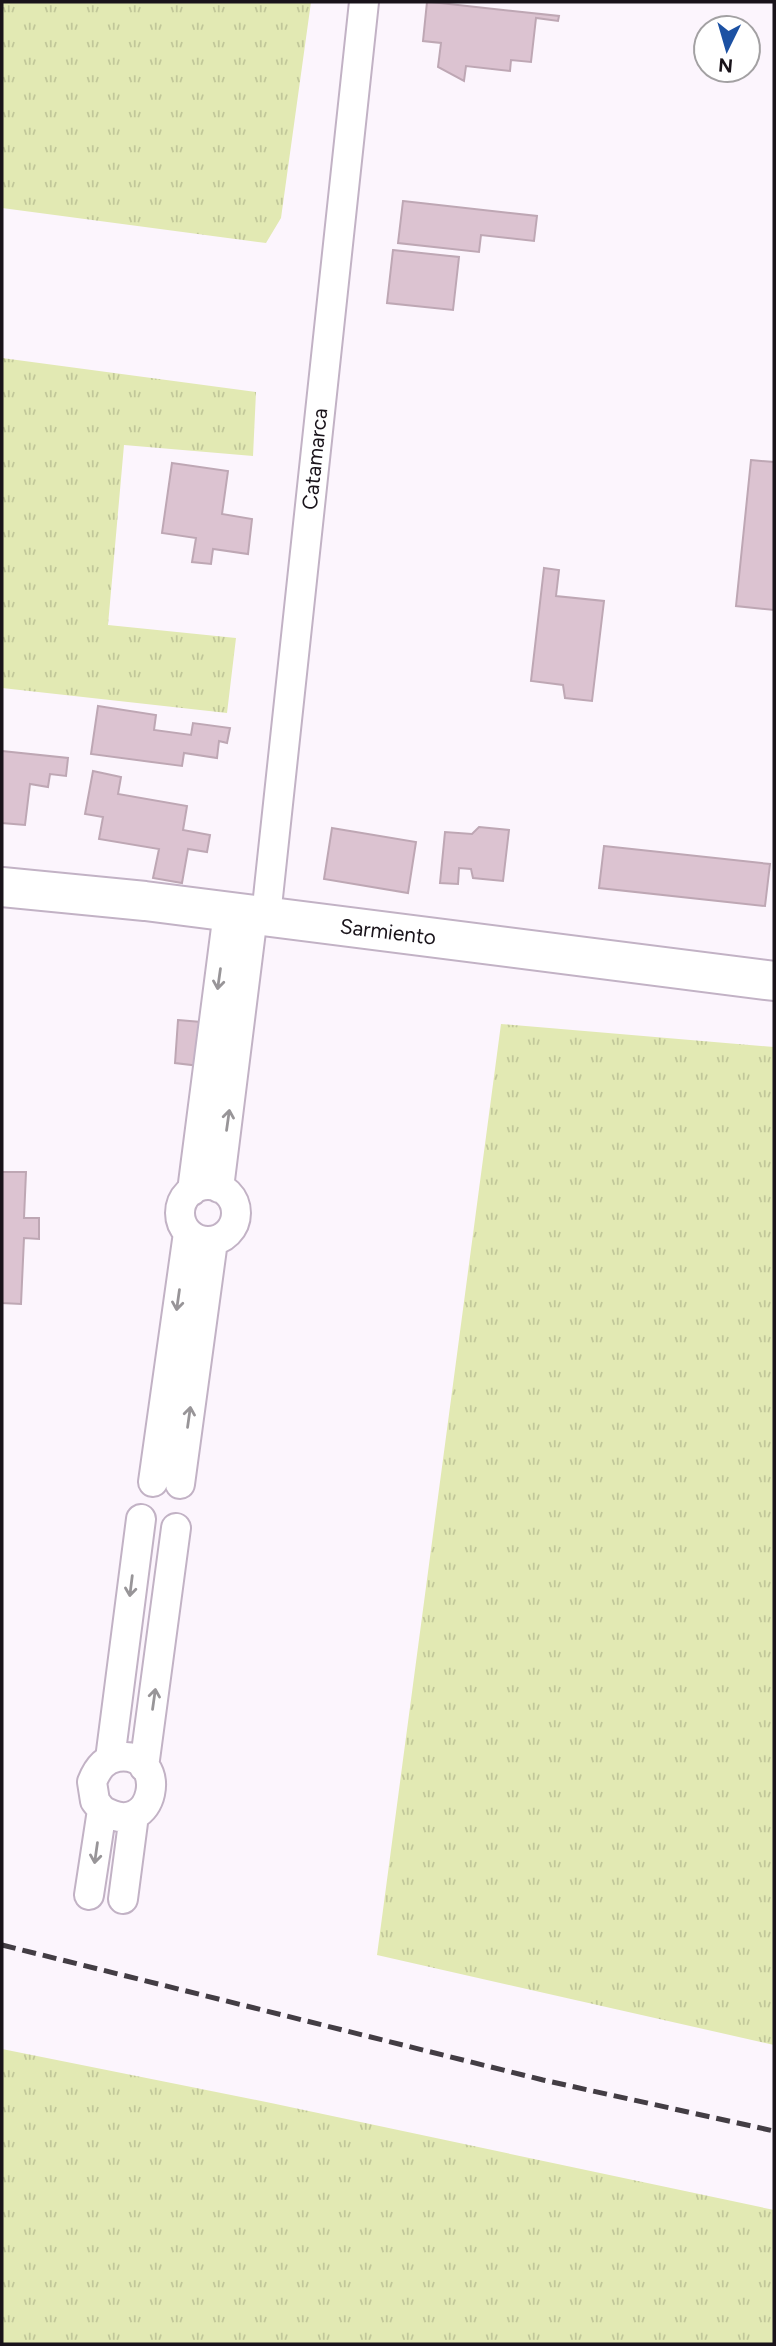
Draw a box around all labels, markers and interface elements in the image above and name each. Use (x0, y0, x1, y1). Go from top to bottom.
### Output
north arrow (692, 14, 762, 84)
text: N (717, 53, 734, 78)
street label: Catamarca (297, 407, 332, 511)
street label: Sarmiento (339, 913, 438, 950)
one-way arrow (213, 967, 226, 990)
one-way arrow (221, 1109, 234, 1132)
one-way arrow (171, 1288, 184, 1311)
one-way arrow (183, 1406, 196, 1429)
one-way arrow (125, 1574, 138, 1597)
one-way arrow (148, 1689, 161, 1711)
one-way arrow (89, 1841, 102, 1863)

